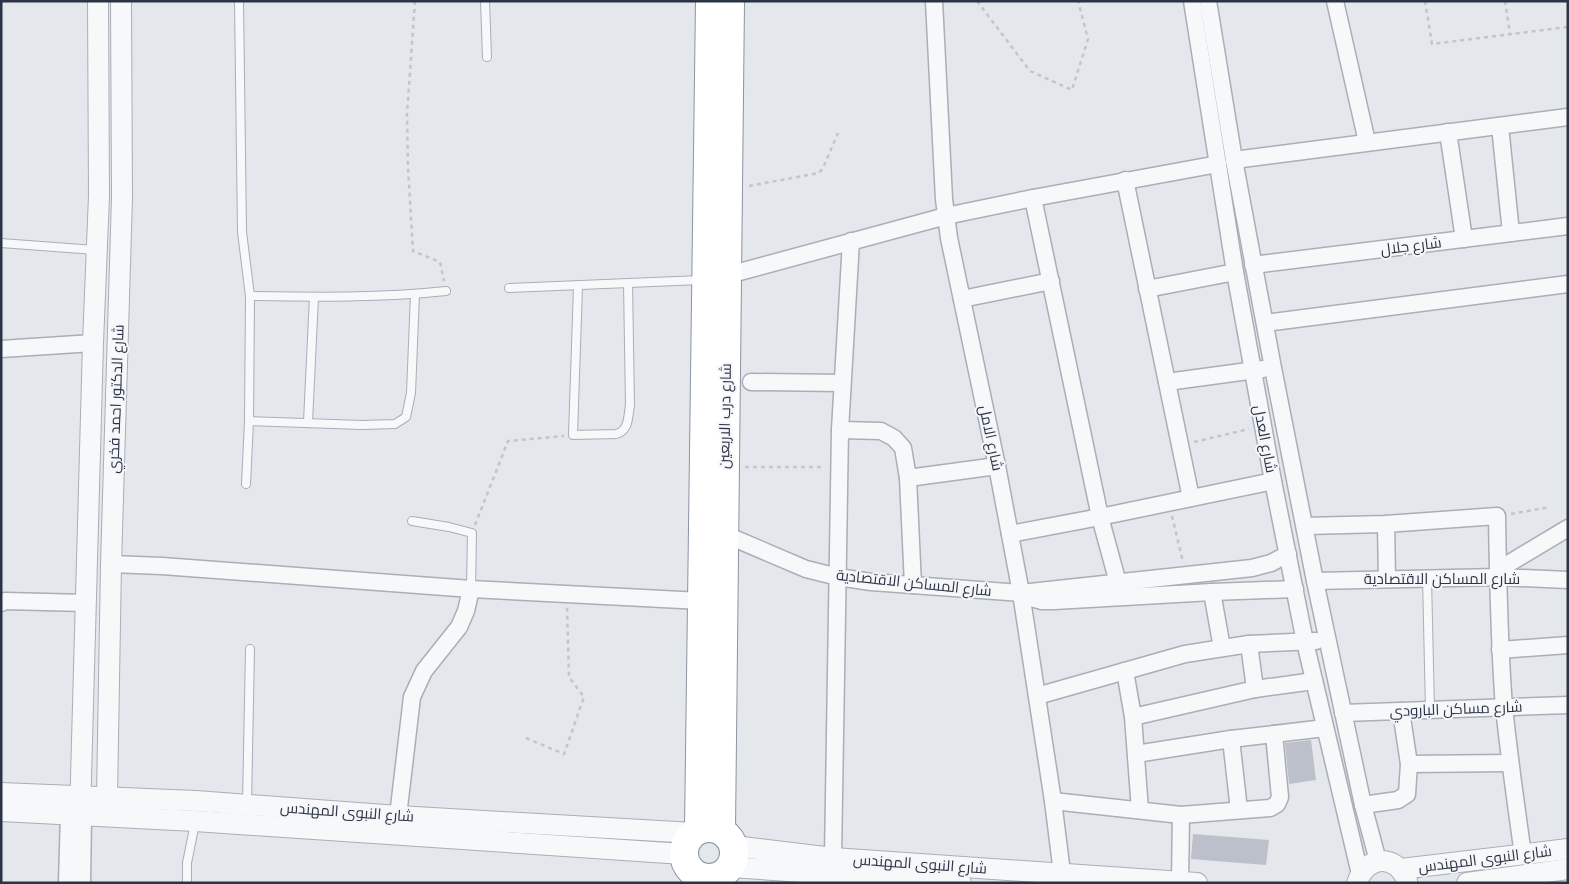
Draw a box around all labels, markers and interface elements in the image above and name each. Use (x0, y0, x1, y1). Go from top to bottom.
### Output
street label: شارع جلال (1380, 233, 1443, 261)
street label: شارع الدكتور احمد فخري (104, 324, 131, 474)
street label: شارع درب الاربعين (715, 363, 737, 469)
street label: شارع الامل (973, 404, 1007, 473)
street label: شارع العدل (1248, 404, 1280, 475)
street label: شارع المساكن الاقتصادية (835, 566, 993, 602)
street label: شارع المساكن الاقتصادية (1364, 570, 1520, 590)
street label: شارع مساكن البارودي (1389, 698, 1523, 723)
street label: شارع النبوى المهندس (279, 798, 415, 828)
street label: شارع النبوى المهندس (1417, 842, 1553, 878)
street label: شارع النبوى المهندس (852, 850, 988, 880)

